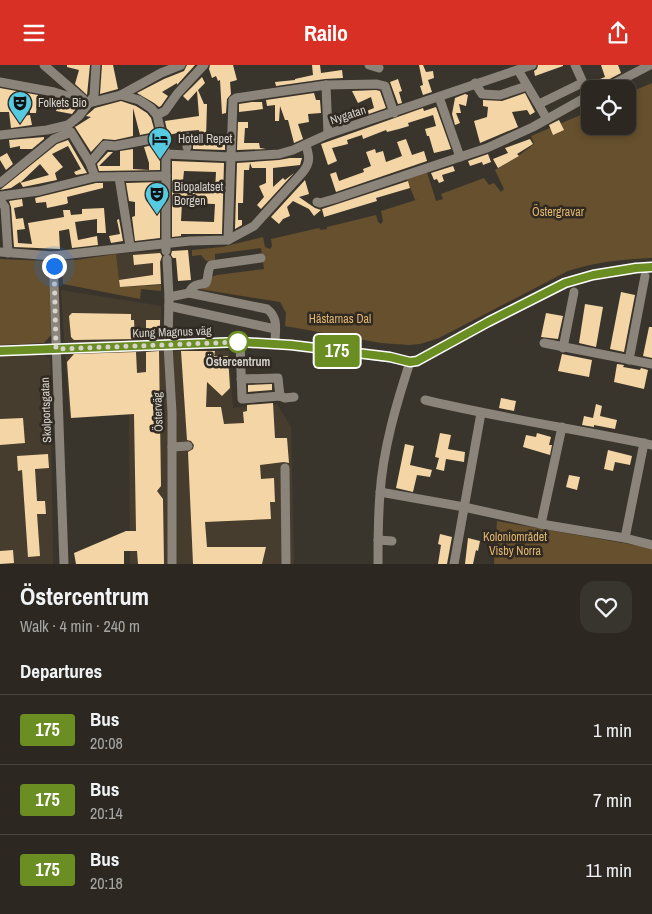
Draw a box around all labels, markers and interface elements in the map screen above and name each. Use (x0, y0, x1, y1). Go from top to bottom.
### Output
text: Railo (304, 18, 348, 48)
icon: menu (20, 19, 48, 47)
icon: share (604, 19, 632, 47)
map controls (581, 80, 636, 135)
button: locate (581, 80, 636, 135)
theatre icon: Folkets Bio (7, 90, 33, 124)
place label: Folkets Bio (38, 95, 87, 111)
street label: Nygatan (328, 102, 368, 128)
hotel icon: Hotell Repet (147, 126, 173, 160)
place label: Hotell Repet (178, 131, 232, 147)
place label: Biopalatset Borgen (174, 179, 224, 209)
theatre icon: Biopalatset Borgen (144, 181, 170, 215)
park label: Östergravar (532, 203, 585, 220)
your location (42, 254, 67, 279)
park label: Hästarnas Dal (309, 311, 371, 327)
street label: Kung Magnus väg (132, 323, 212, 341)
marker: Östercentrum (227, 331, 249, 353)
line badge: 175 (308, 335, 366, 367)
text: 175 (325, 338, 349, 363)
place label: Östercentrum (206, 353, 271, 370)
street label: Skolportsgatan (37, 377, 55, 443)
street label: Österväg (148, 391, 167, 432)
park label: Koloniområdet Visby Norra (483, 529, 547, 559)
text: Östercentrum (20, 580, 149, 612)
button: heart (580, 581, 632, 633)
text: Walk · 4 min · 240 m (20, 615, 140, 637)
text: Departures (20, 658, 102, 684)
text: Bus (90, 706, 119, 732)
text: 175 (35, 717, 60, 742)
text: 1 min (593, 717, 632, 743)
text: 20:08 (90, 732, 123, 754)
text: Bus (90, 776, 119, 802)
text: 175 (35, 787, 60, 812)
text: 7 min (593, 787, 632, 813)
text: 20:14 (90, 802, 123, 824)
text: Bus (90, 846, 119, 872)
text: 175 (35, 857, 60, 882)
text: 11 min (586, 857, 632, 883)
text: 20:18 (90, 872, 123, 894)

